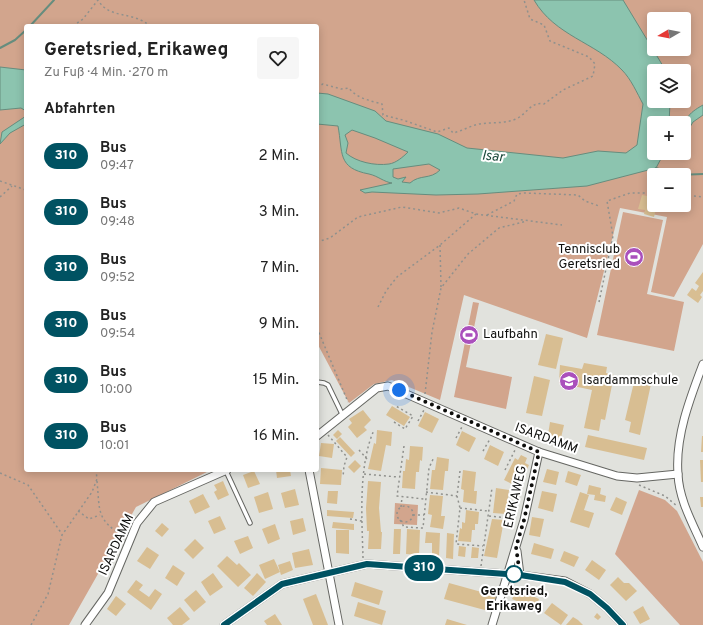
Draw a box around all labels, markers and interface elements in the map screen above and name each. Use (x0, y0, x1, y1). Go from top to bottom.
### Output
north arrow (647, 12, 691, 56)
map controls (647, 12, 691, 212)
button: heart (257, 37, 299, 79)
text: Geretsried, Erikaweg (44, 38, 229, 62)
button: layers (647, 64, 691, 108)
text: Zu Fuß · 4 Min. · 270 m (44, 65, 168, 81)
text: Abfahrten (44, 100, 115, 119)
button: + (647, 116, 691, 160)
text: Bus (100, 139, 127, 158)
text: 310 (54, 147, 78, 164)
text: 2 Min. (259, 147, 299, 166)
water label: Isar (481, 148, 506, 167)
text: 09:47 (100, 158, 134, 174)
button: − (647, 168, 691, 212)
text: Bus (100, 195, 127, 214)
text: 310 (54, 203, 78, 220)
text: 3 Min. (259, 203, 299, 222)
text: 09:48 (100, 214, 135, 230)
place label: Tennisclub Geretsried (558, 242, 620, 273)
sports icon: Tennisclub Geretsried (623, 246, 645, 268)
text: Bus (100, 251, 127, 270)
text: 310 (54, 259, 78, 276)
text: 7 Min. (260, 259, 299, 278)
text: 09:52 (100, 270, 135, 286)
text: Bus (100, 307, 127, 326)
text: 310 (54, 315, 78, 332)
text: 9 Min. (259, 315, 299, 334)
sports icon: Laufbahn (458, 324, 480, 346)
text: 09:54 (100, 326, 135, 342)
place label: Laufbahn (483, 327, 538, 343)
text: Bus (100, 363, 127, 382)
school or university icon: Isardammschule (558, 370, 580, 392)
text: 310 (54, 371, 78, 388)
text: 15 Min. (253, 371, 299, 390)
place label: Isardammschule (583, 373, 678, 389)
your location (389, 380, 409, 400)
text: 10:00 (100, 382, 133, 398)
text: Bus (100, 419, 127, 438)
street label: ISARDAMM (512, 420, 580, 458)
text: 310 (54, 427, 78, 444)
text: 16 Min. (253, 427, 299, 446)
text: 10:01 (100, 438, 129, 454)
street label: ERIKAWEG (501, 464, 531, 530)
street label: ISARDAMM (96, 512, 138, 578)
line badge: 310 (401, 555, 447, 581)
text: 310 (412, 559, 436, 576)
marker: Geretsried, Erikaweg (505, 565, 523, 583)
place label: Geretsried, Erikaweg (480, 584, 548, 615)

